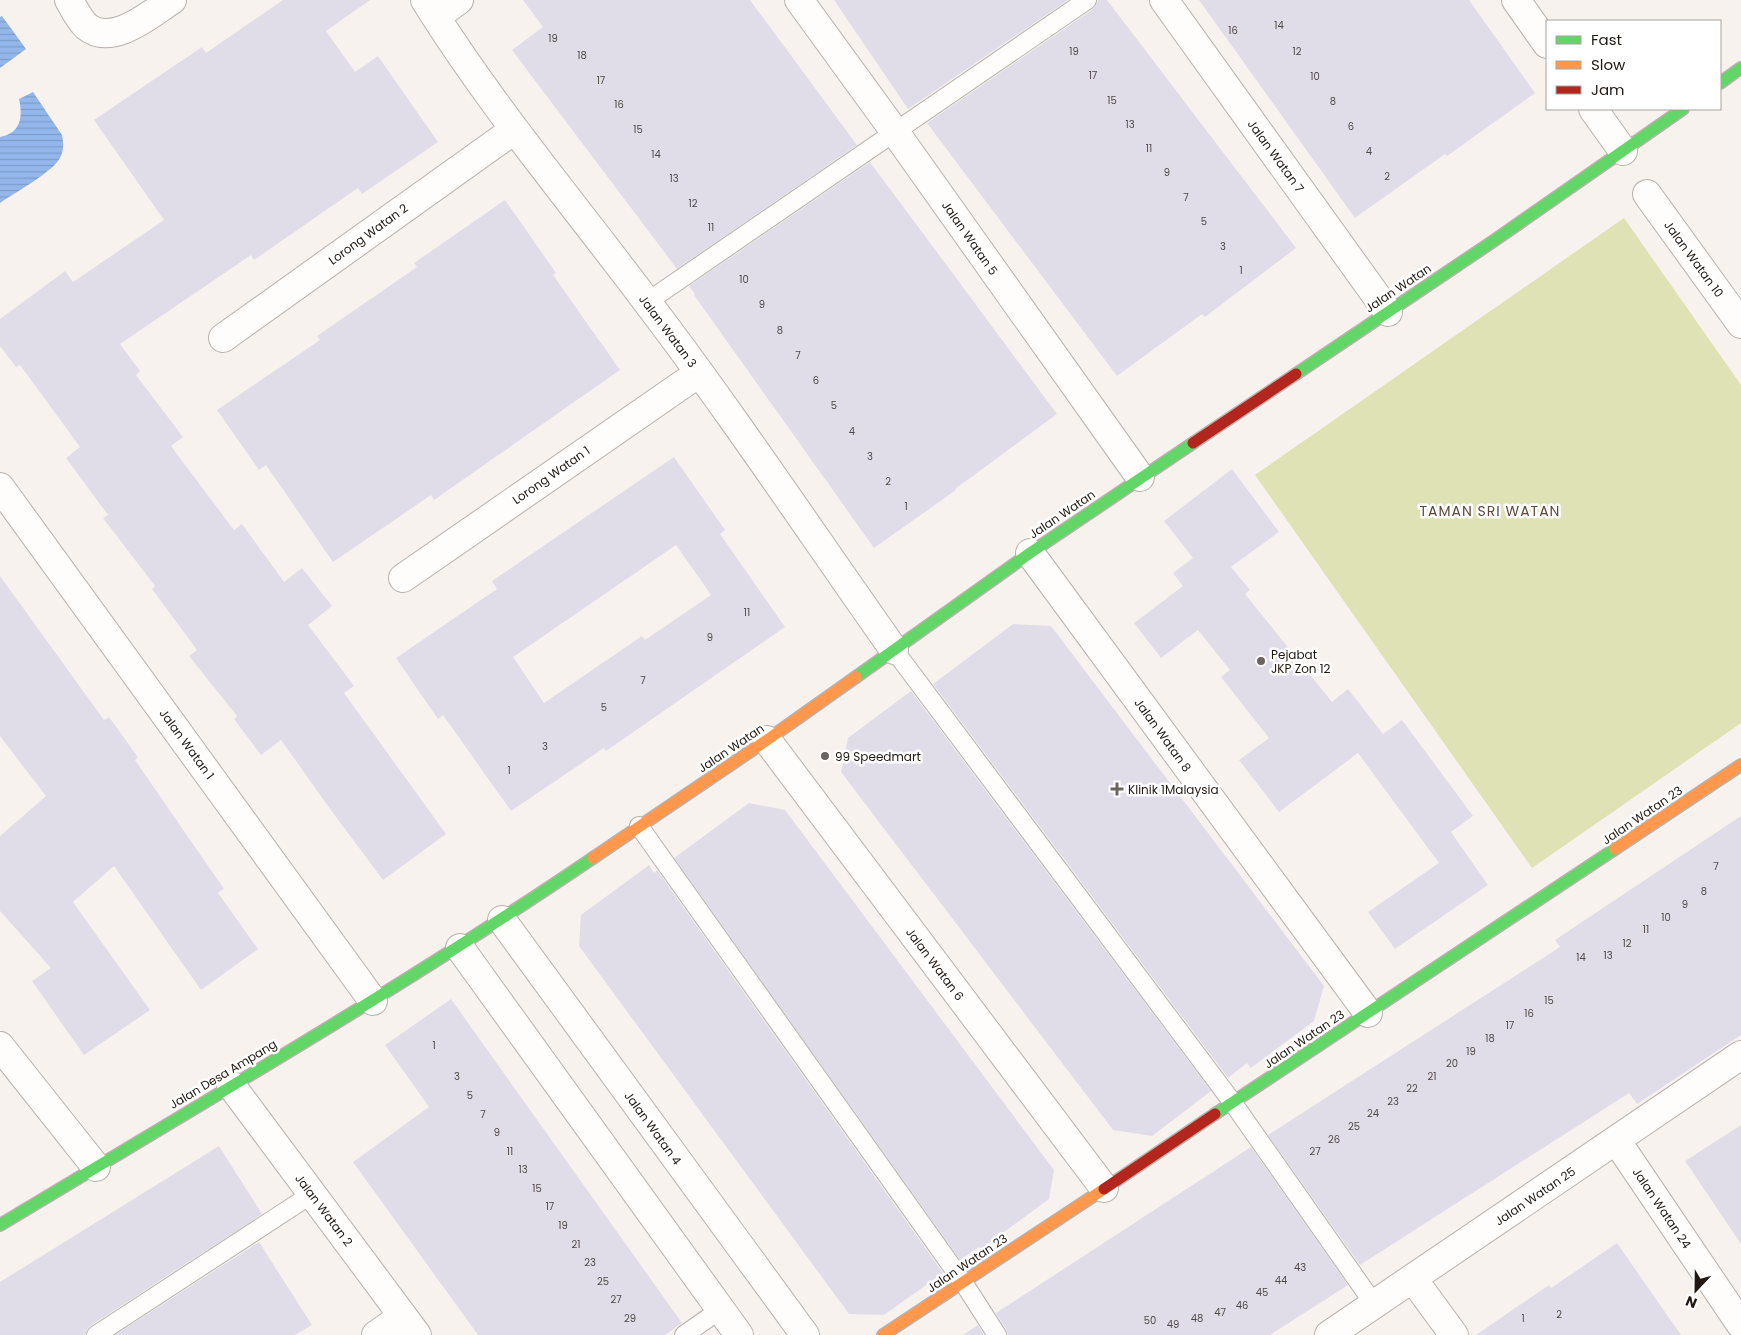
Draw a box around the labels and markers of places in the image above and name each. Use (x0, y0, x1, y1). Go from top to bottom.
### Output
place label: Pejabat JKP Zon 12 (1271, 646, 1331, 677)
marker: Pejabat JKP Zon 12 (1255, 655, 1267, 667)
place label: 99 Speedmart (835, 748, 921, 765)
marker: 99 Speedmart (819, 750, 831, 762)
place label: Klinik 1Malaysia (1128, 781, 1219, 798)
marker: Klinik 1Malaysia (1110, 782, 1124, 796)

